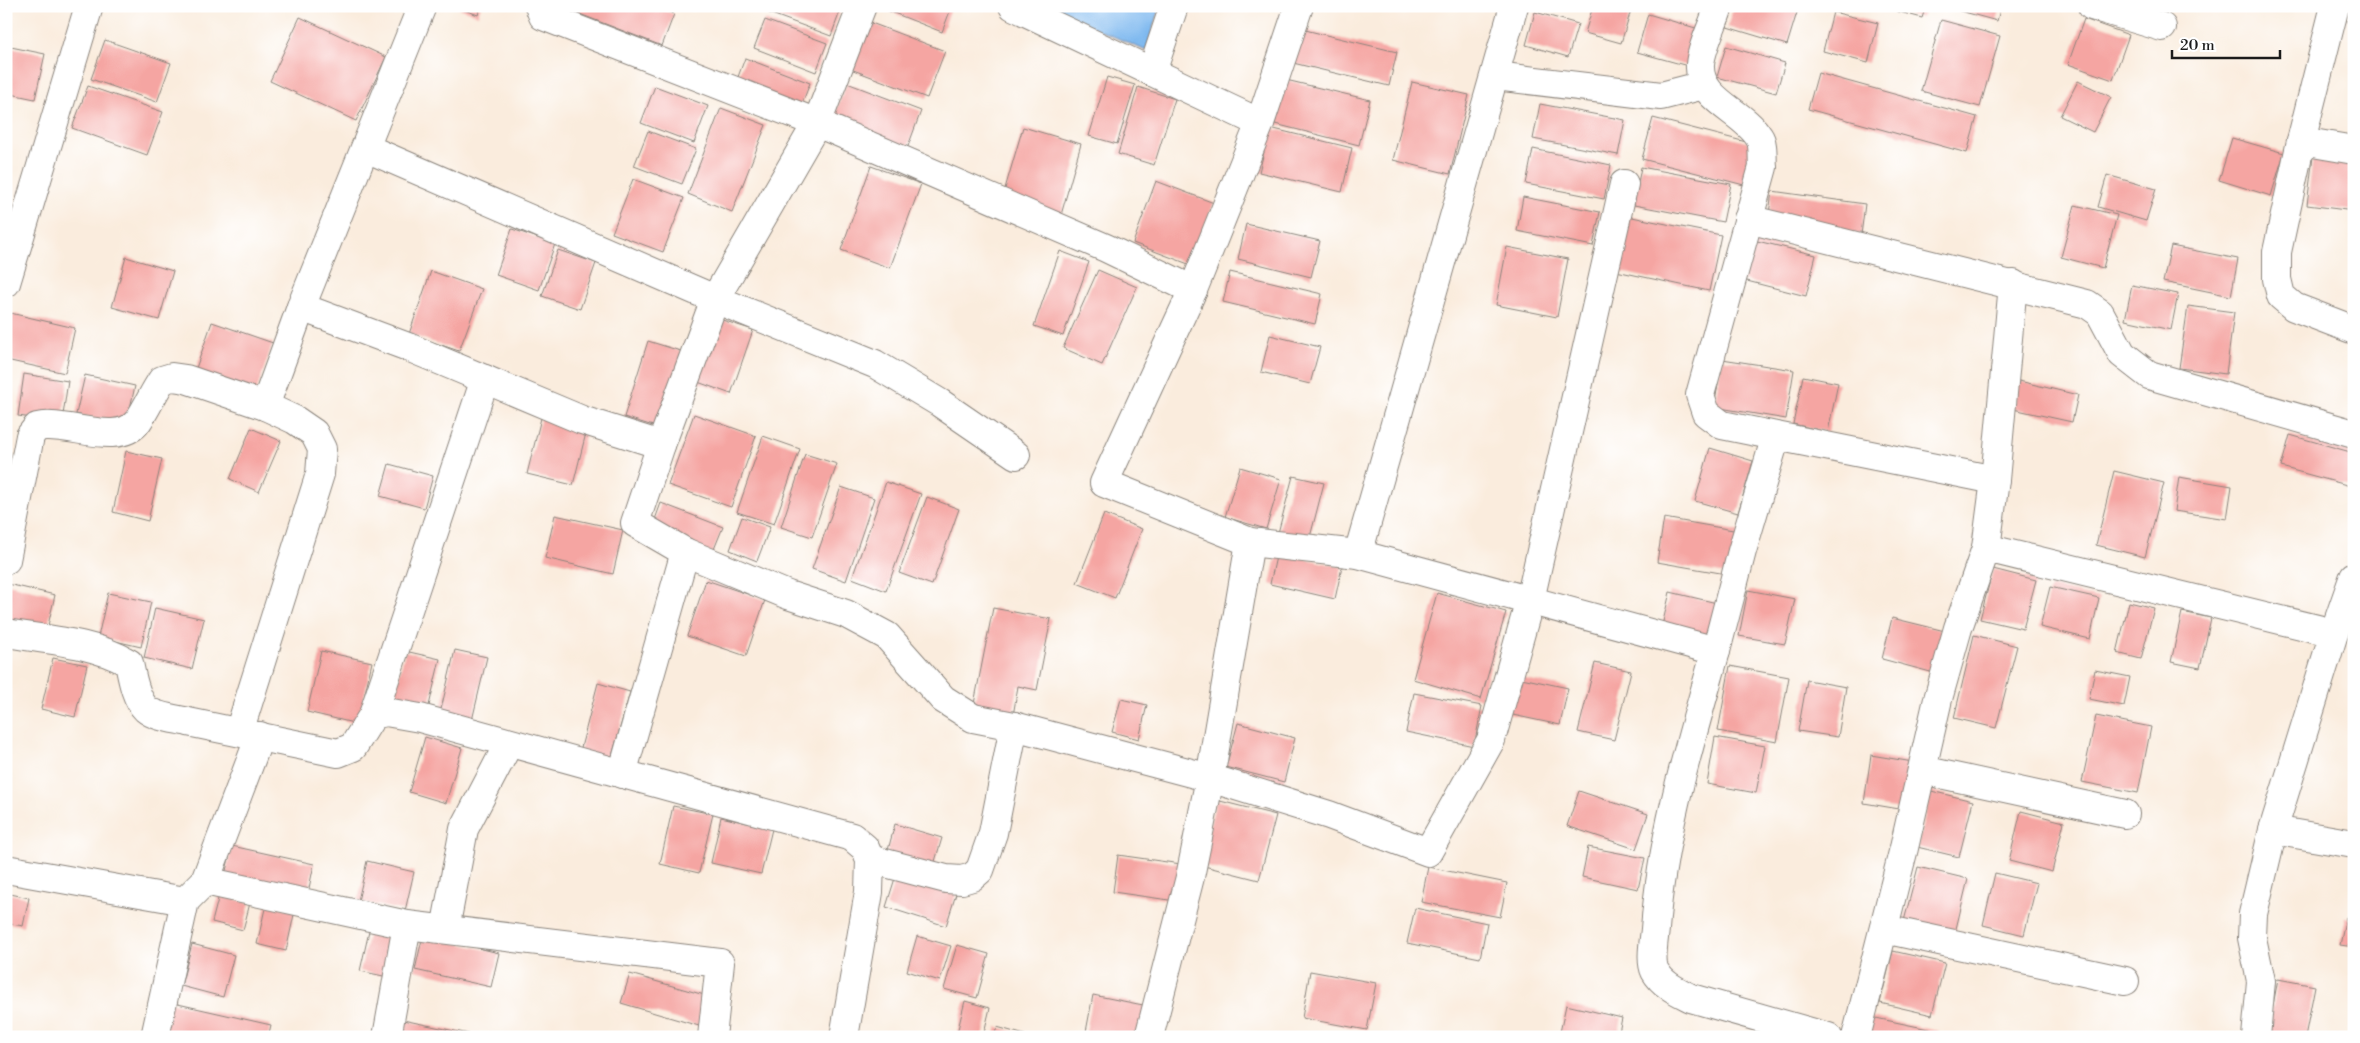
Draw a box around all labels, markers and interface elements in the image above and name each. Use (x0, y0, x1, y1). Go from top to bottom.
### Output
scale bar (2172, 28, 2280, 60)
text: 20 m (2180, 36, 2215, 55)

